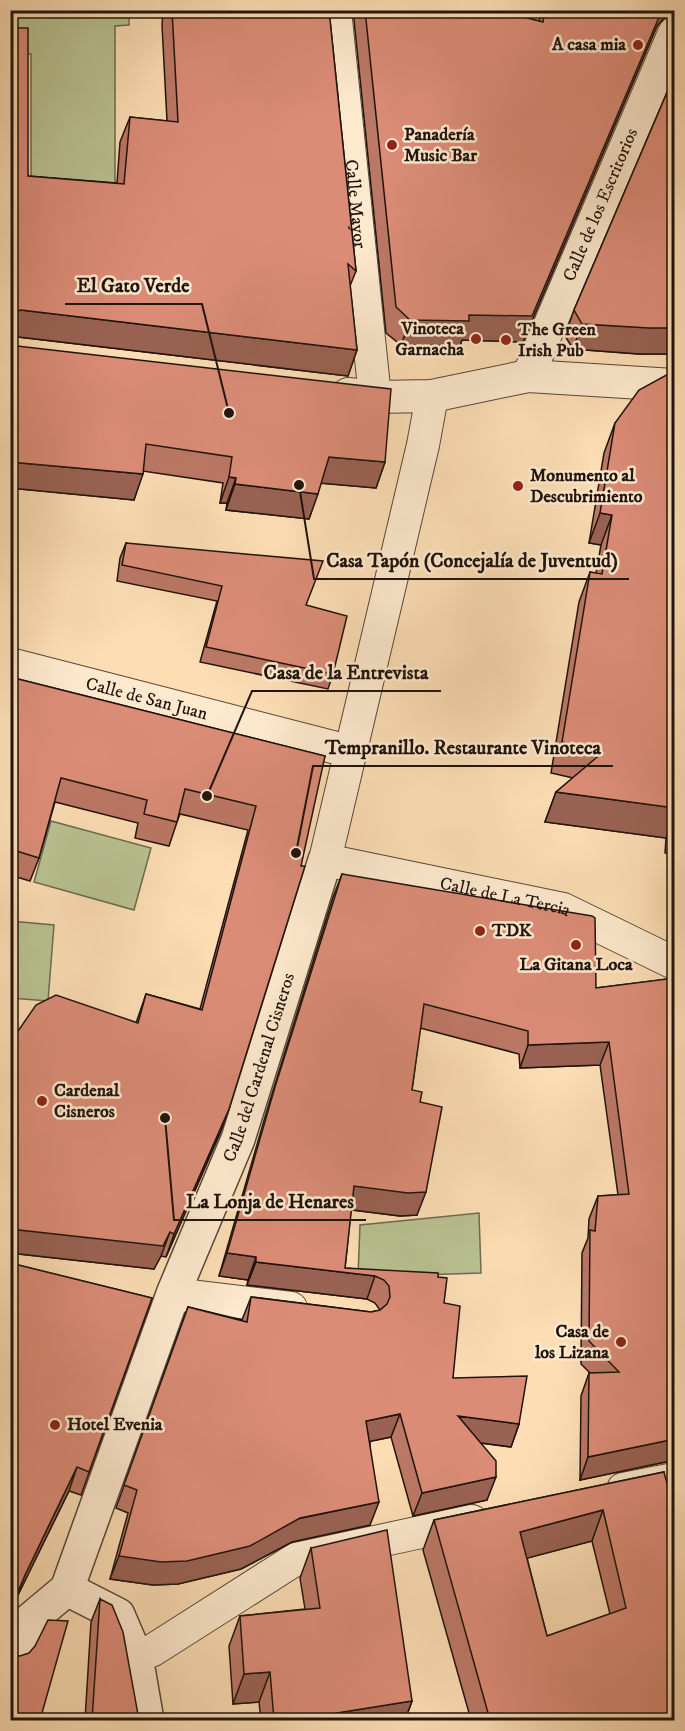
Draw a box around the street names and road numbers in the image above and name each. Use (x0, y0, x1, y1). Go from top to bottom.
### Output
street label: Calle de los Escritorios (559, 125, 643, 285)
street label: Calle Mayor (340, 158, 371, 250)
street label: Calle de San Juan (83, 673, 210, 726)
street label: Calle de La Tercia (438, 873, 574, 922)
street label: Calle del Cardenal Cisneros (219, 970, 300, 1165)

